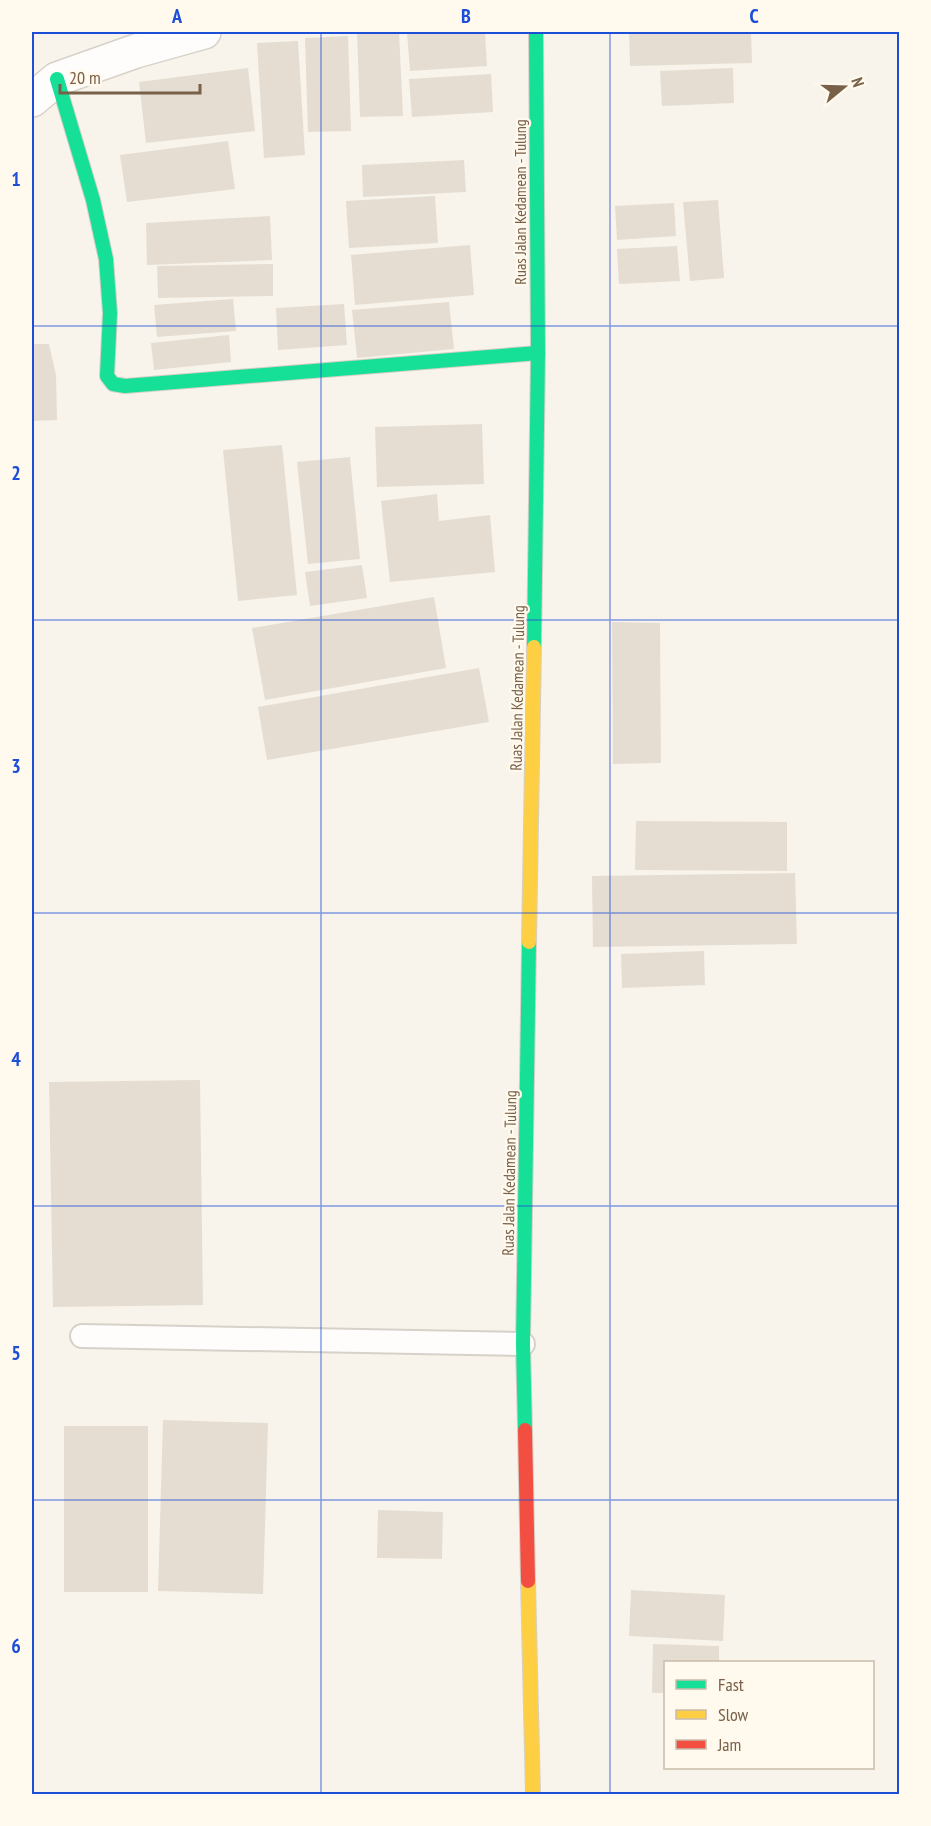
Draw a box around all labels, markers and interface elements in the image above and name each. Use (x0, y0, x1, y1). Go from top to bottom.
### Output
text: A (171, 3, 183, 29)
text: B (461, 3, 471, 29)
text: C (749, 3, 759, 29)
scale bar (60, 57, 200, 95)
north arrow (814, 57, 874, 117)
text: 20 m (69, 66, 101, 89)
text: N (847, 75, 869, 89)
street label: Ruas Jalan Kedamean - Tulung (510, 119, 530, 285)
text: 1 (11, 166, 21, 192)
text: 2 (11, 460, 21, 486)
street label: Ruas Jalan Kedamean - Tulung (506, 605, 528, 771)
text: 3 (11, 753, 21, 779)
text: 4 (11, 1046, 21, 1072)
street label: Ruas Jalan Kedamean - Tulung (498, 1090, 520, 1256)
text: 5 (11, 1340, 21, 1366)
text: 6 (11, 1633, 21, 1659)
legend (664, 1661, 874, 1769)
text: Fast (718, 1673, 744, 1696)
text: Slow (718, 1703, 749, 1726)
text: Jam (717, 1733, 741, 1756)

